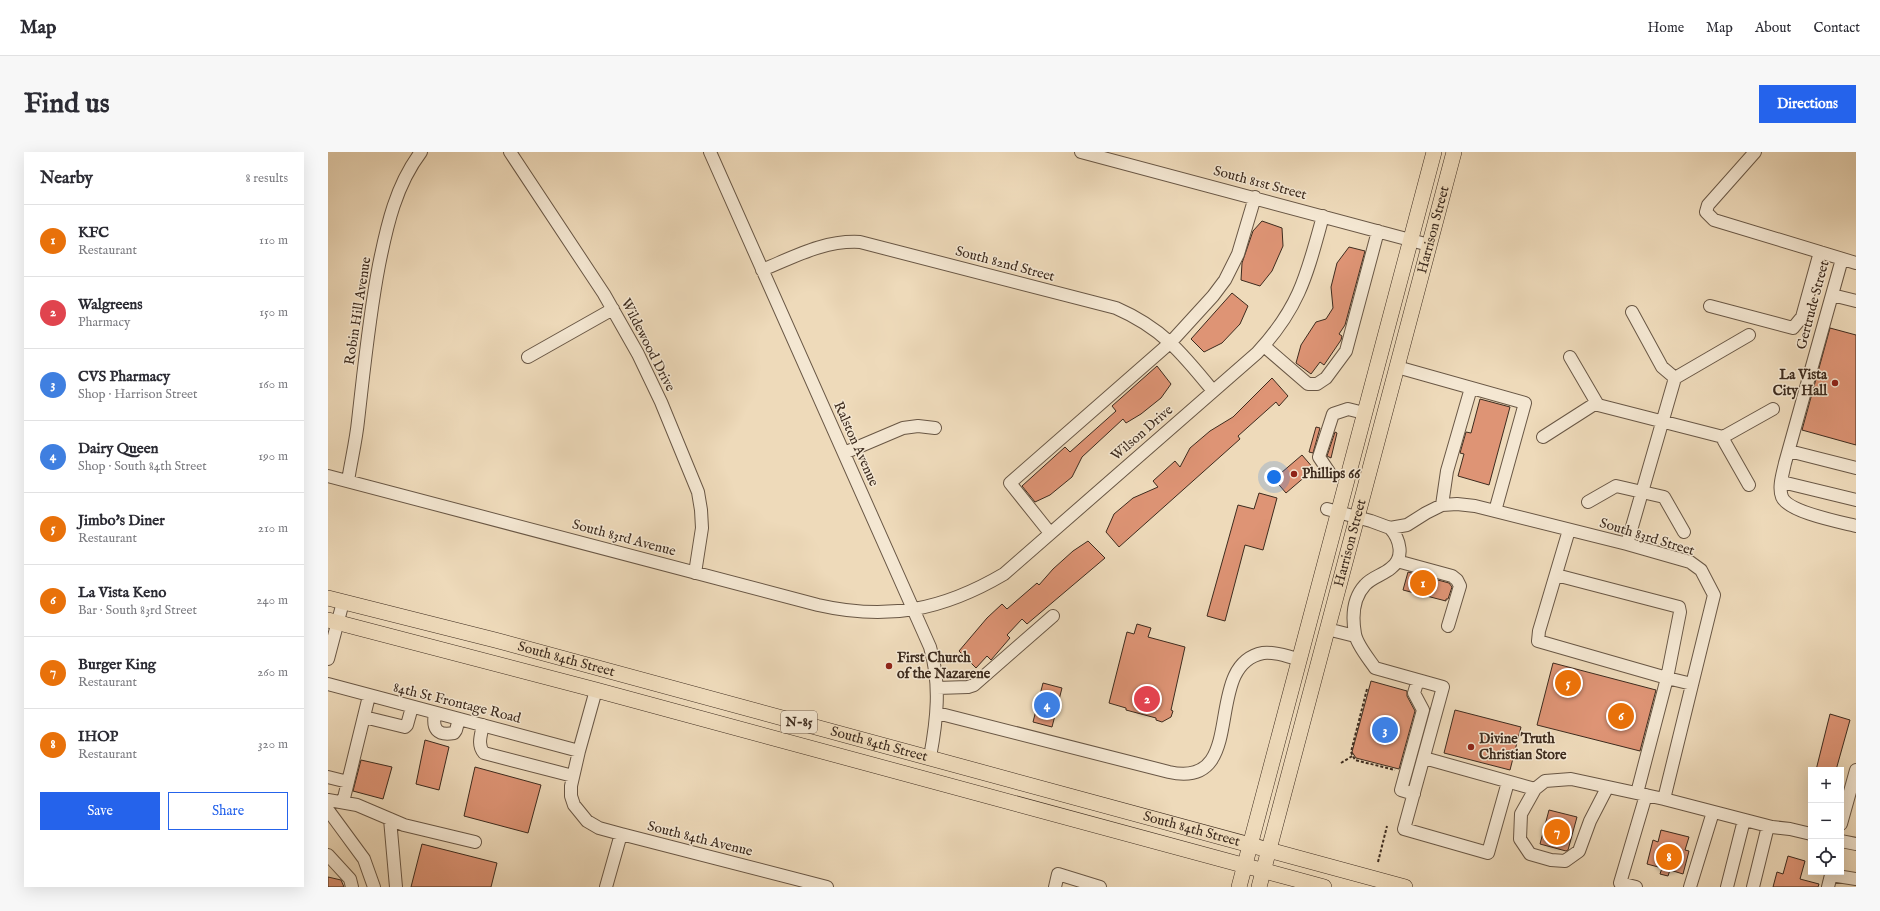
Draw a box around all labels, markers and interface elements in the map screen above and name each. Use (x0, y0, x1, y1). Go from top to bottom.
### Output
text: Map (20, 16, 56, 40)
text: Home (1648, 19, 1684, 37)
text: Map (1706, 19, 1733, 37)
text: About (1755, 19, 1791, 37)
text: Contact (1813, 19, 1860, 37)
button: Directions (1759, 85, 1856, 123)
text: Find us (24, 87, 110, 122)
street label: South 81st Street (1212, 162, 1309, 204)
text: Nearby (40, 168, 93, 189)
text: 8 results (245, 170, 288, 187)
street label: Harrison Street (1413, 184, 1454, 275)
text: KFC (78, 223, 109, 242)
text: 1 (51, 232, 55, 249)
text: 110 m (259, 232, 288, 249)
text: Restaurant (78, 242, 137, 259)
street label: South 82nd Street (953, 242, 1057, 286)
street label: Robin Hill Avenue (341, 255, 376, 366)
street label: Gertrude Street (1792, 258, 1834, 352)
text: Walgreens (78, 295, 143, 314)
street label: Wildewood Drive (617, 295, 679, 395)
text: 2 (50, 304, 56, 321)
text: 150 m (259, 304, 288, 321)
text: Pharmacy (78, 314, 130, 331)
place label: La Vista City Hall (1773, 366, 1828, 400)
text: CVS Pharmacy (78, 367, 170, 386)
text: 3 (51, 376, 55, 393)
text: 160 m (258, 376, 288, 393)
marker: La Vista City Hall (1830, 378, 1840, 388)
text: Shop · Harrison Street (78, 386, 198, 403)
street label: Ralston Avenue (829, 399, 883, 490)
street label: Wilson Drive (1107, 401, 1177, 465)
text: Dairy Queen (78, 439, 159, 458)
text: 4 (50, 448, 56, 465)
text: 190 m (258, 448, 288, 465)
text: Shop · South 84th Street (78, 458, 207, 475)
place label: Phillips 66 (1302, 465, 1361, 483)
your location (1264, 467, 1284, 487)
marker: Phillips 66 (1289, 469, 1299, 479)
street label: Harrison Street (1330, 497, 1371, 589)
text: Jimbo's Diner (78, 511, 165, 530)
street label: South 83rd Street (1597, 514, 1697, 560)
street label: South 83rd Avenue (570, 516, 678, 561)
text: 5 (51, 520, 55, 537)
text: 210 m (258, 520, 288, 537)
text: Restaurant (78, 530, 137, 547)
pin: 1 (1410, 568, 1436, 598)
text: La Vista Keno (78, 583, 166, 602)
text: 6 (50, 592, 56, 609)
text: 240 m (256, 592, 288, 609)
text: Bar · South 83rd Street (78, 602, 197, 619)
street label: South 84th Street (516, 638, 617, 681)
place label: First Church of the Nazarene (897, 649, 991, 683)
text: Burger King (78, 655, 156, 674)
marker: First Church of the Nazarene (884, 661, 894, 671)
text: 7 (50, 664, 56, 681)
text: 260 m (257, 664, 288, 681)
pin: 5 (1555, 668, 1581, 698)
text: Restaurant (78, 674, 137, 691)
street label: 84th St Frontage Road (391, 678, 523, 728)
pin: 2 (1134, 684, 1160, 714)
pin: 4 (1034, 690, 1060, 720)
pin: 6 (1608, 701, 1634, 731)
road number: N-85 (781, 711, 817, 733)
pin: 3 (1372, 715, 1398, 745)
street label: South 84th Street (828, 722, 930, 766)
text: IHOP (78, 727, 118, 746)
place label: Divine Truth Christian Store (1479, 730, 1567, 764)
text: 8 (50, 736, 56, 753)
text: 320 m (258, 736, 288, 753)
marker: Divine Truth Christian Store (1466, 742, 1476, 752)
text: Restaurant (78, 746, 137, 763)
map controls (1808, 767, 1844, 875)
button: + (1808, 767, 1844, 803)
button: Save (40, 792, 160, 830)
button: Share (168, 792, 288, 830)
button: − (1808, 803, 1844, 839)
street label: South 84th Street (1141, 807, 1242, 851)
street label: South 84th Avenue (646, 817, 755, 861)
pin: 7 (1544, 817, 1570, 847)
button: locate (1808, 839, 1844, 875)
pin: 8 (1656, 842, 1682, 872)

